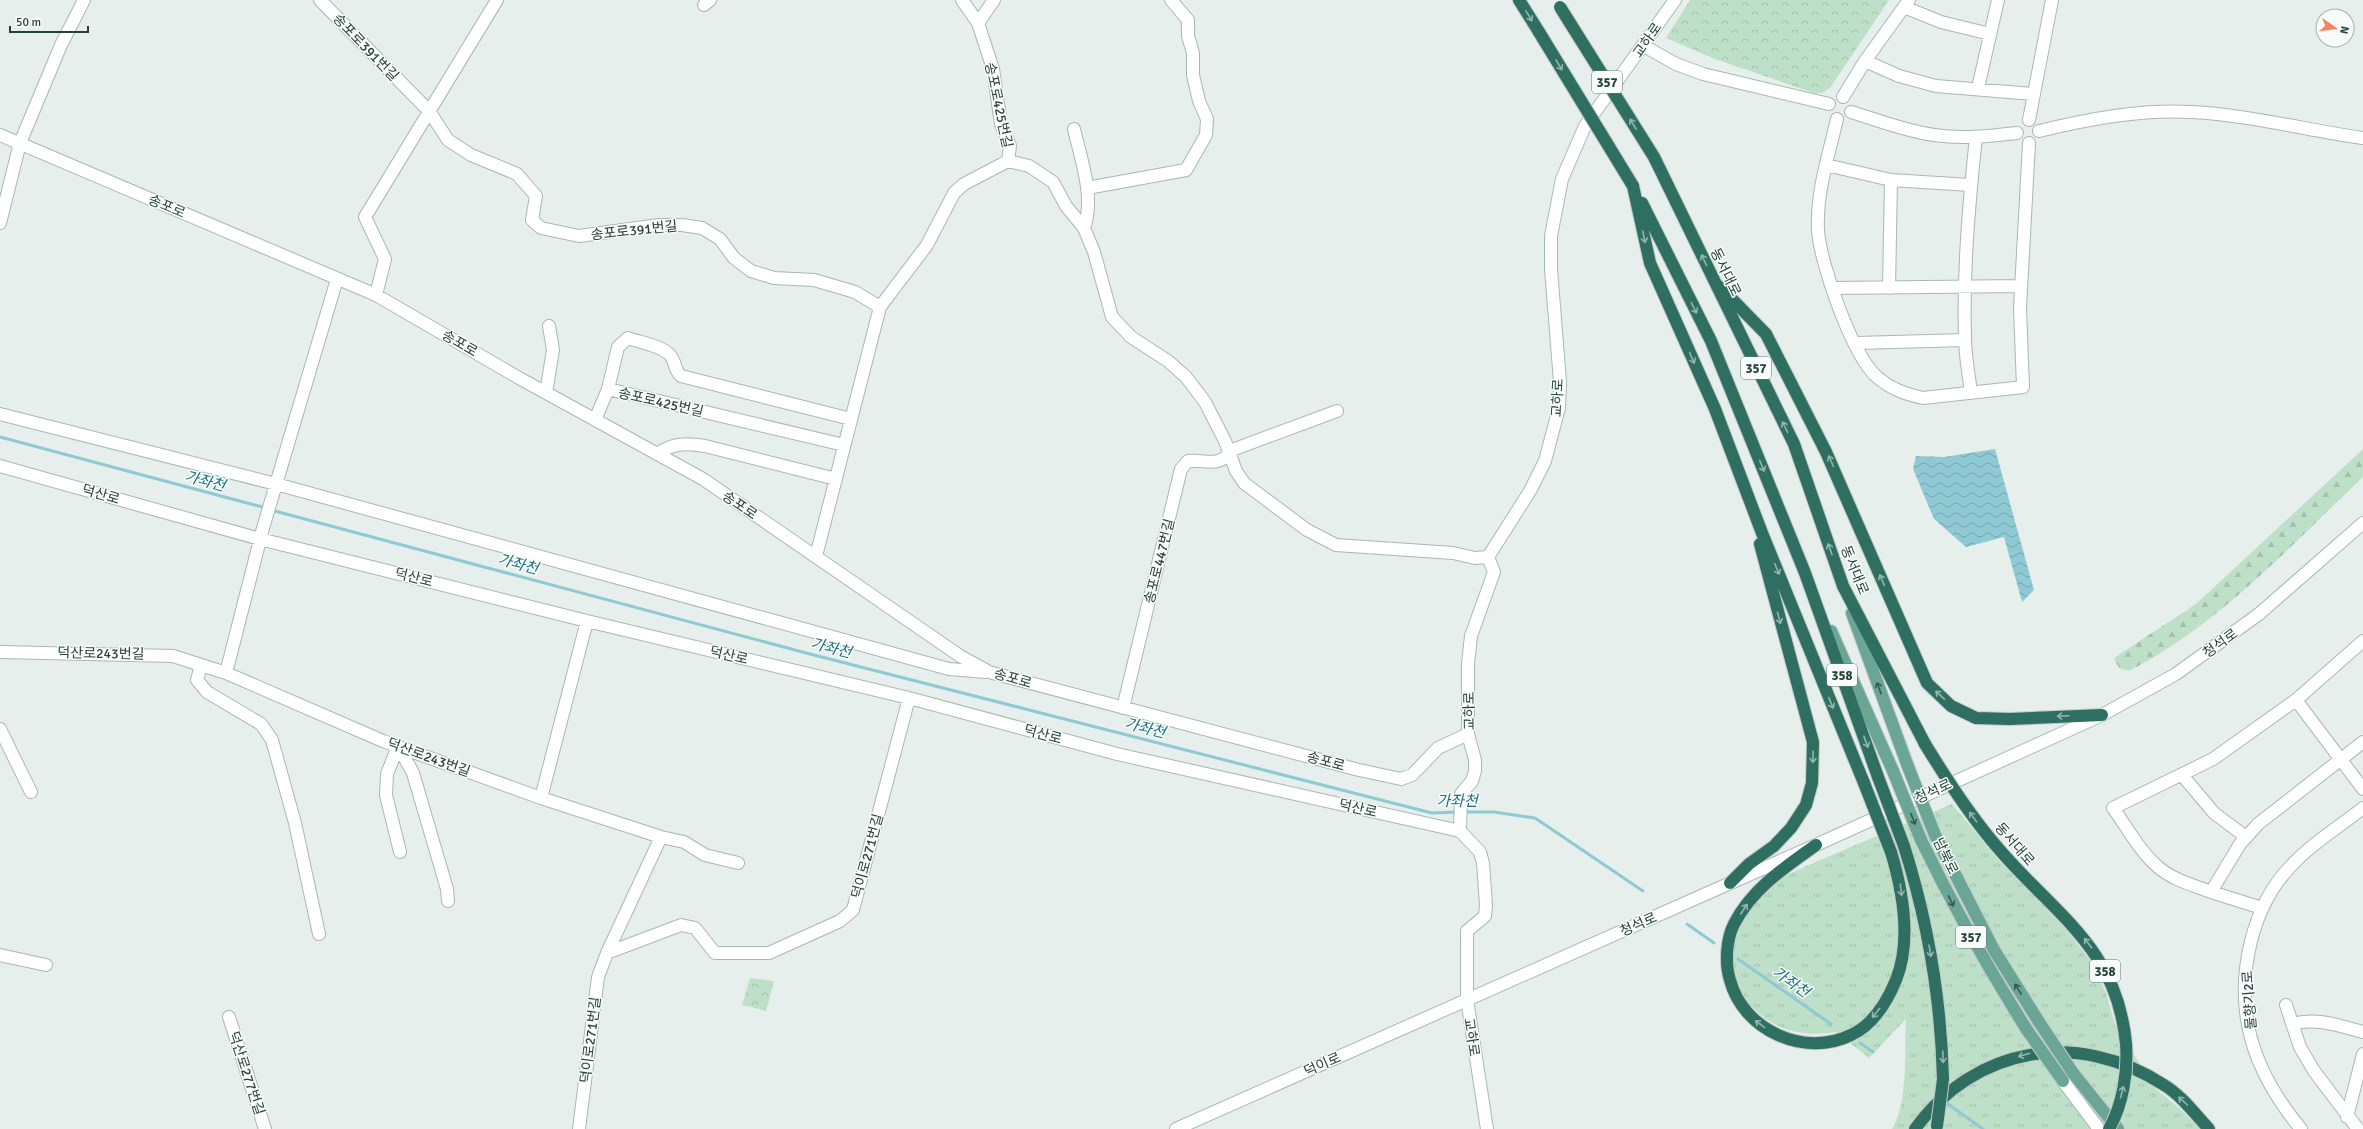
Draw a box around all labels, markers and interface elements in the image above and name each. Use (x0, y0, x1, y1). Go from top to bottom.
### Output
scale bar (10, 8, 88, 34)
north arrow (2315, 8, 2355, 48)
street label: 송포로391번길 (329, 10, 402, 85)
one-way arrow (1525, 10, 1533, 21)
text: 50 m (16, 15, 41, 30)
street label: 교하로 (1629, 19, 1666, 61)
text: N (2337, 25, 2351, 35)
one-way arrow (1556, 59, 1564, 71)
street label: 송포로425번길 (981, 61, 1016, 149)
road number: 357 (1592, 71, 1622, 93)
one-way arrow (1629, 119, 1637, 130)
street label: 송포로 (146, 191, 188, 222)
street label: 송포로391번길 (590, 217, 678, 244)
one-way arrow (1641, 231, 1649, 244)
street label: 동서대로 (1707, 245, 1745, 299)
one-way arrow (1699, 254, 1707, 266)
one-way arrow (1691, 302, 1698, 314)
street label: 송포로 (439, 326, 481, 361)
one-way arrow (1689, 351, 1696, 363)
road number: 357 (1741, 357, 1771, 379)
street label: 교하로 (1548, 378, 1567, 418)
street label: 송포로425번길 (617, 384, 705, 421)
one-way arrow (1781, 421, 1788, 433)
one-way arrow (1826, 455, 1834, 467)
one-way arrow (1758, 460, 1766, 472)
water label: 가좌천 (183, 467, 229, 496)
street label: 덕산로 (80, 481, 122, 508)
street label: 송포로 (719, 488, 761, 523)
street label: 송포로447번길 (1141, 517, 1178, 605)
one-way arrow (1826, 543, 1833, 556)
street label: 동서대로 (1837, 543, 1872, 597)
water label: 가좌천 (496, 550, 542, 579)
one-way arrow (1773, 563, 1781, 575)
street label: 덕산로 (393, 565, 435, 590)
one-way arrow (1878, 575, 1886, 587)
one-way arrow (1776, 611, 1784, 624)
street label: 청석로 (2200, 625, 2241, 662)
water label: 가좌천 (809, 634, 855, 662)
street label: 덕산로 (708, 643, 750, 668)
street label: 덕산로243번길 (57, 644, 145, 663)
road number: 358 (1827, 664, 1857, 686)
street label: 송포로 (992, 665, 1034, 692)
one-way arrow (1875, 682, 1883, 694)
street label: 교하로 (1461, 691, 1478, 730)
one-way arrow (1935, 691, 1945, 700)
one-way arrow (1828, 696, 1836, 708)
one-way arrow (2057, 712, 2070, 720)
water label: 가좌천 (1123, 714, 1169, 742)
street label: 덕산로 (1022, 721, 1064, 748)
street label: 덕산로243번길 (385, 735, 473, 780)
one-way arrow (1862, 735, 1870, 747)
street label: 송포로 (1305, 748, 1347, 775)
one-way arrow (1809, 750, 1817, 763)
street label: 청석로 (1912, 776, 1954, 807)
water label: 가좌천 (1436, 792, 1480, 810)
street label: 덕산로 (1337, 796, 1379, 821)
street label: 덕이로271번길 (848, 812, 887, 900)
one-way arrow (1909, 812, 1917, 824)
one-way arrow (1969, 812, 1978, 823)
street label: 동서대로 (1991, 819, 2038, 869)
street label: 남북로 (1929, 835, 1962, 877)
one-way arrow (1897, 883, 1904, 896)
one-way arrow (1948, 895, 1955, 907)
one-way arrow (1740, 903, 1748, 915)
street label: 청석로 (1617, 909, 1659, 940)
road number: 357 (1956, 926, 1986, 948)
one-way arrow (2084, 938, 2092, 949)
one-way arrow (1926, 944, 1934, 957)
road number: 358 (2090, 960, 2120, 982)
water label: 가좌천 (1769, 963, 1815, 1003)
street label: 물향기2로 (2239, 970, 2260, 1030)
one-way arrow (2014, 984, 2022, 995)
street label: 덕이로271번길 (577, 996, 604, 1084)
one-way arrow (1872, 1008, 1881, 1019)
street label: 교하로 (1460, 1017, 1483, 1058)
one-way arrow (1755, 1020, 1766, 1029)
street label: 덕산로277번길 (225, 1029, 268, 1117)
street label: 덕이로 (1301, 1049, 1343, 1080)
one-way arrow (1939, 1050, 1946, 1063)
one-way arrow (2017, 1052, 2030, 1059)
one-way arrow (2119, 1086, 2126, 1099)
one-way arrow (2177, 1096, 2188, 1105)

